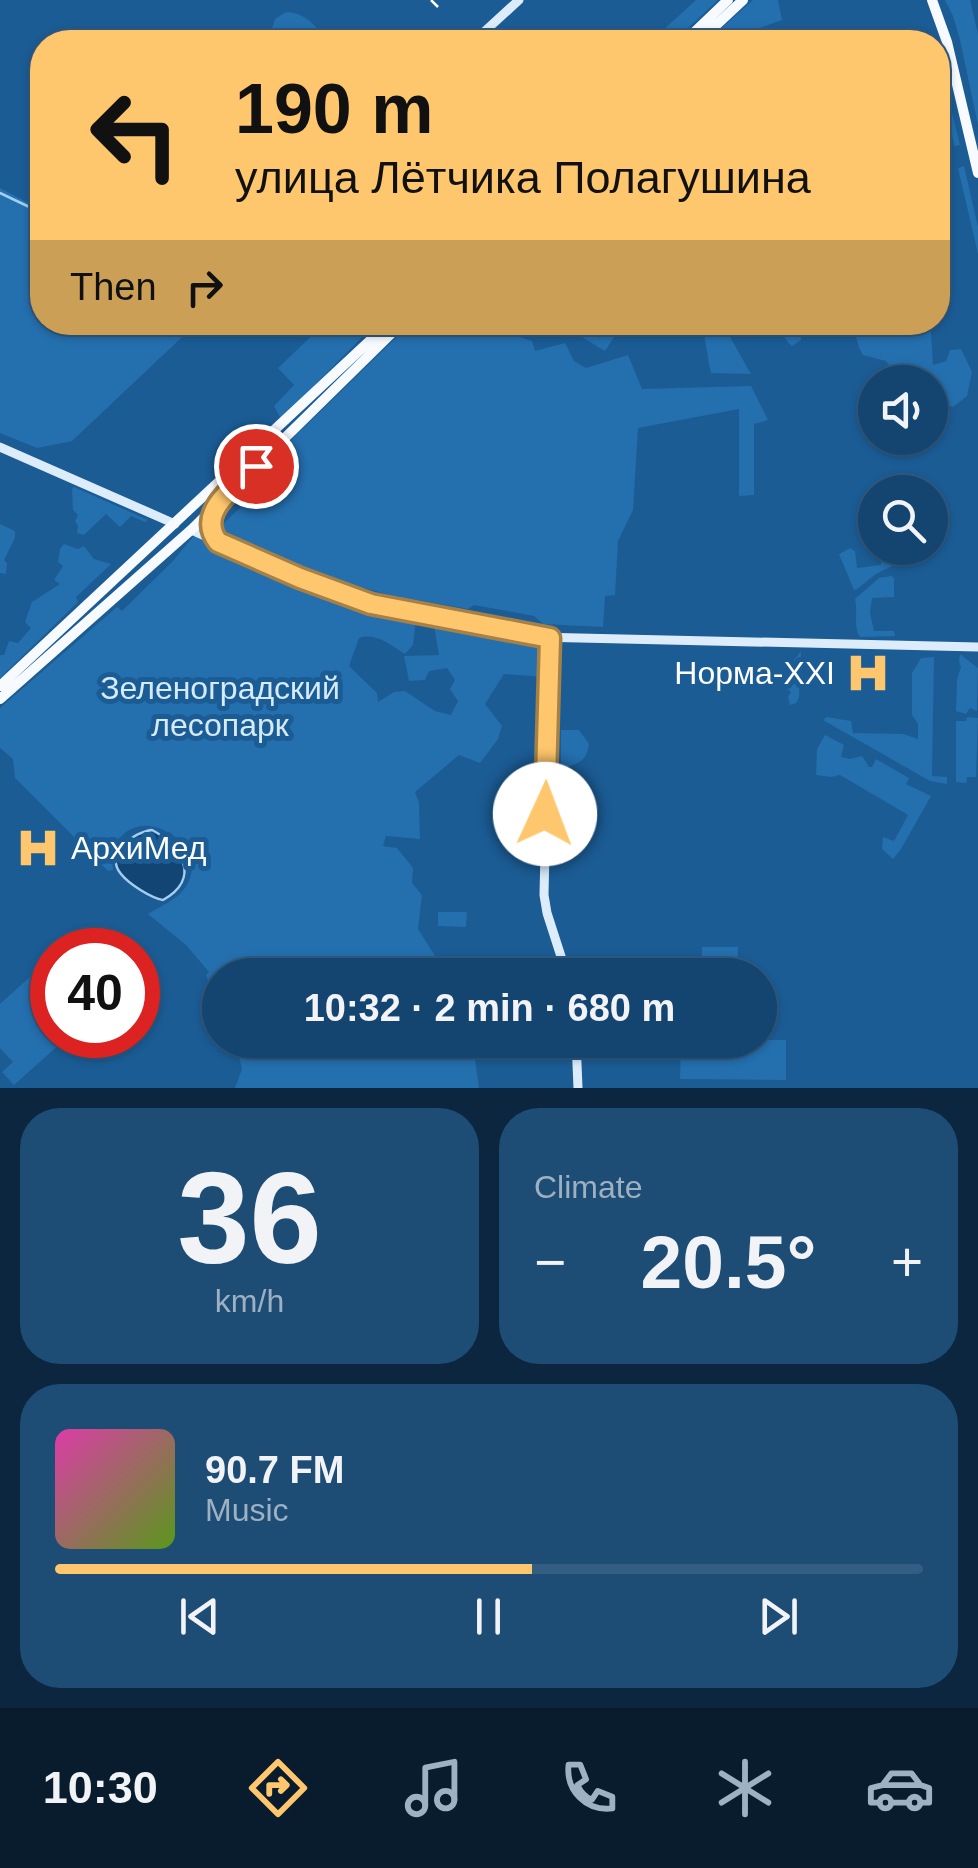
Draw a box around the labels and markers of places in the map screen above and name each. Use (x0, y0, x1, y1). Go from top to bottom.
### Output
pin (214, 424, 299, 509)
hospital icon: Норма-XXI (844, 649, 892, 697)
place label: Норма-XXI (674, 655, 835, 691)
hospital icon: АрхиМед (14, 824, 62, 872)
place label: АрхиМед (71, 830, 207, 866)

